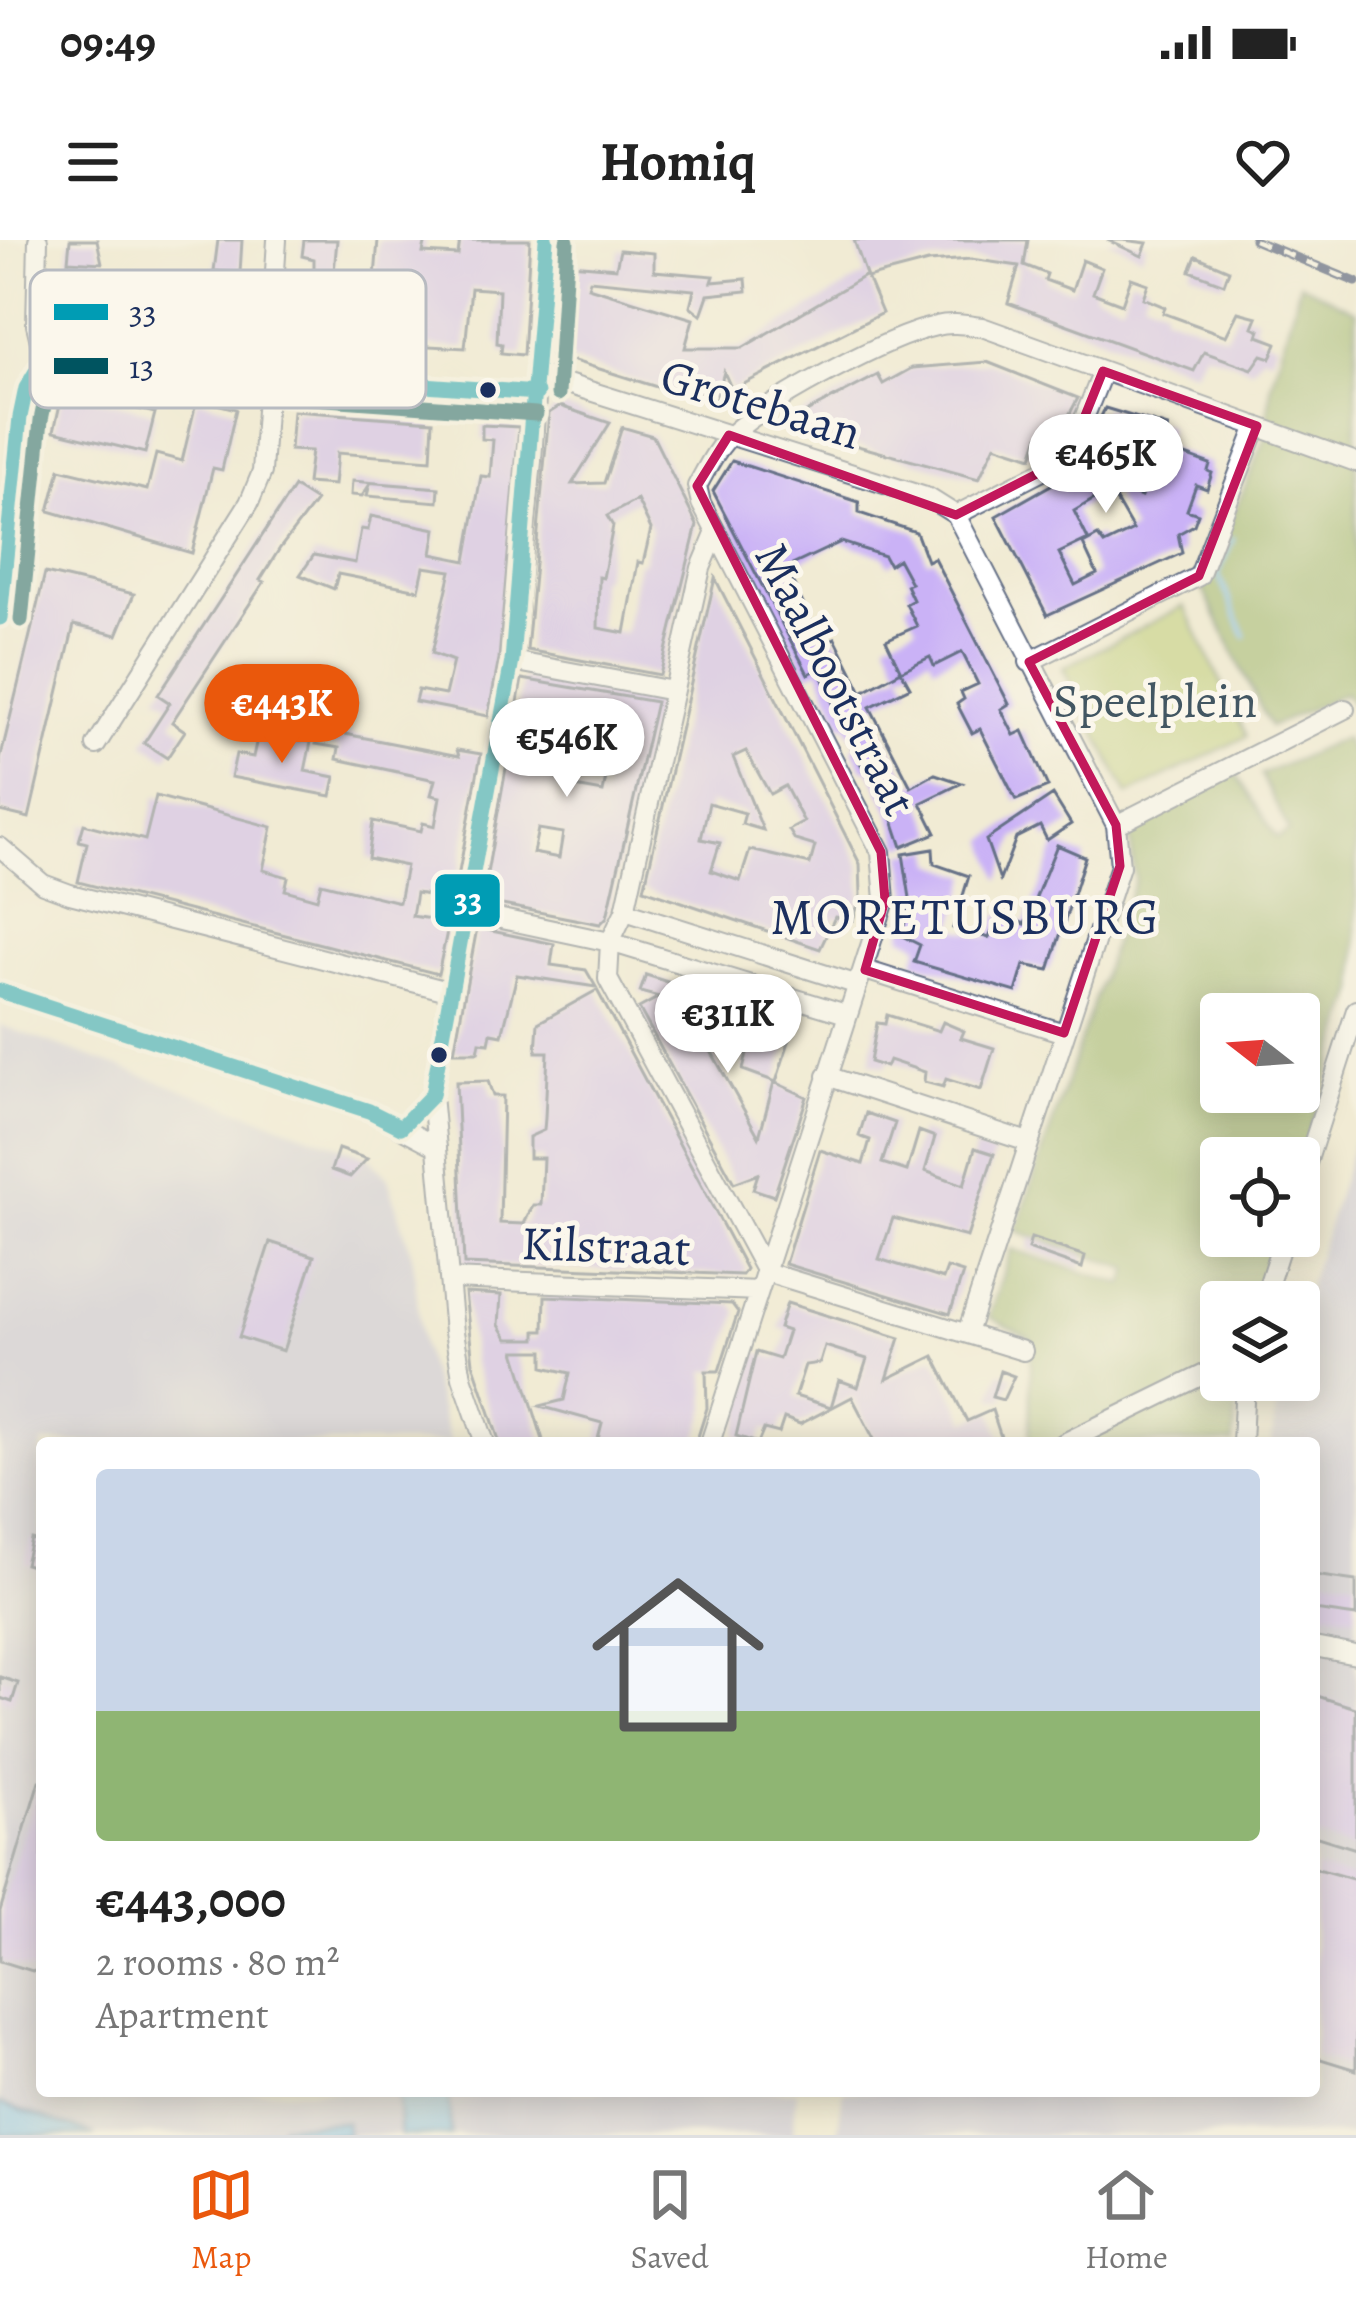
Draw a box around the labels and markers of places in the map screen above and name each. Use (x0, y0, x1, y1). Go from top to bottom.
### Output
unlabelled marker (477, 379, 499, 401)
pin: €465K (1022, 414, 1190, 516)
pin: €443K (198, 664, 366, 766)
pin: €546K (483, 698, 651, 800)
pin: €311K (644, 974, 812, 1076)
unlabelled marker (428, 1044, 450, 1066)

